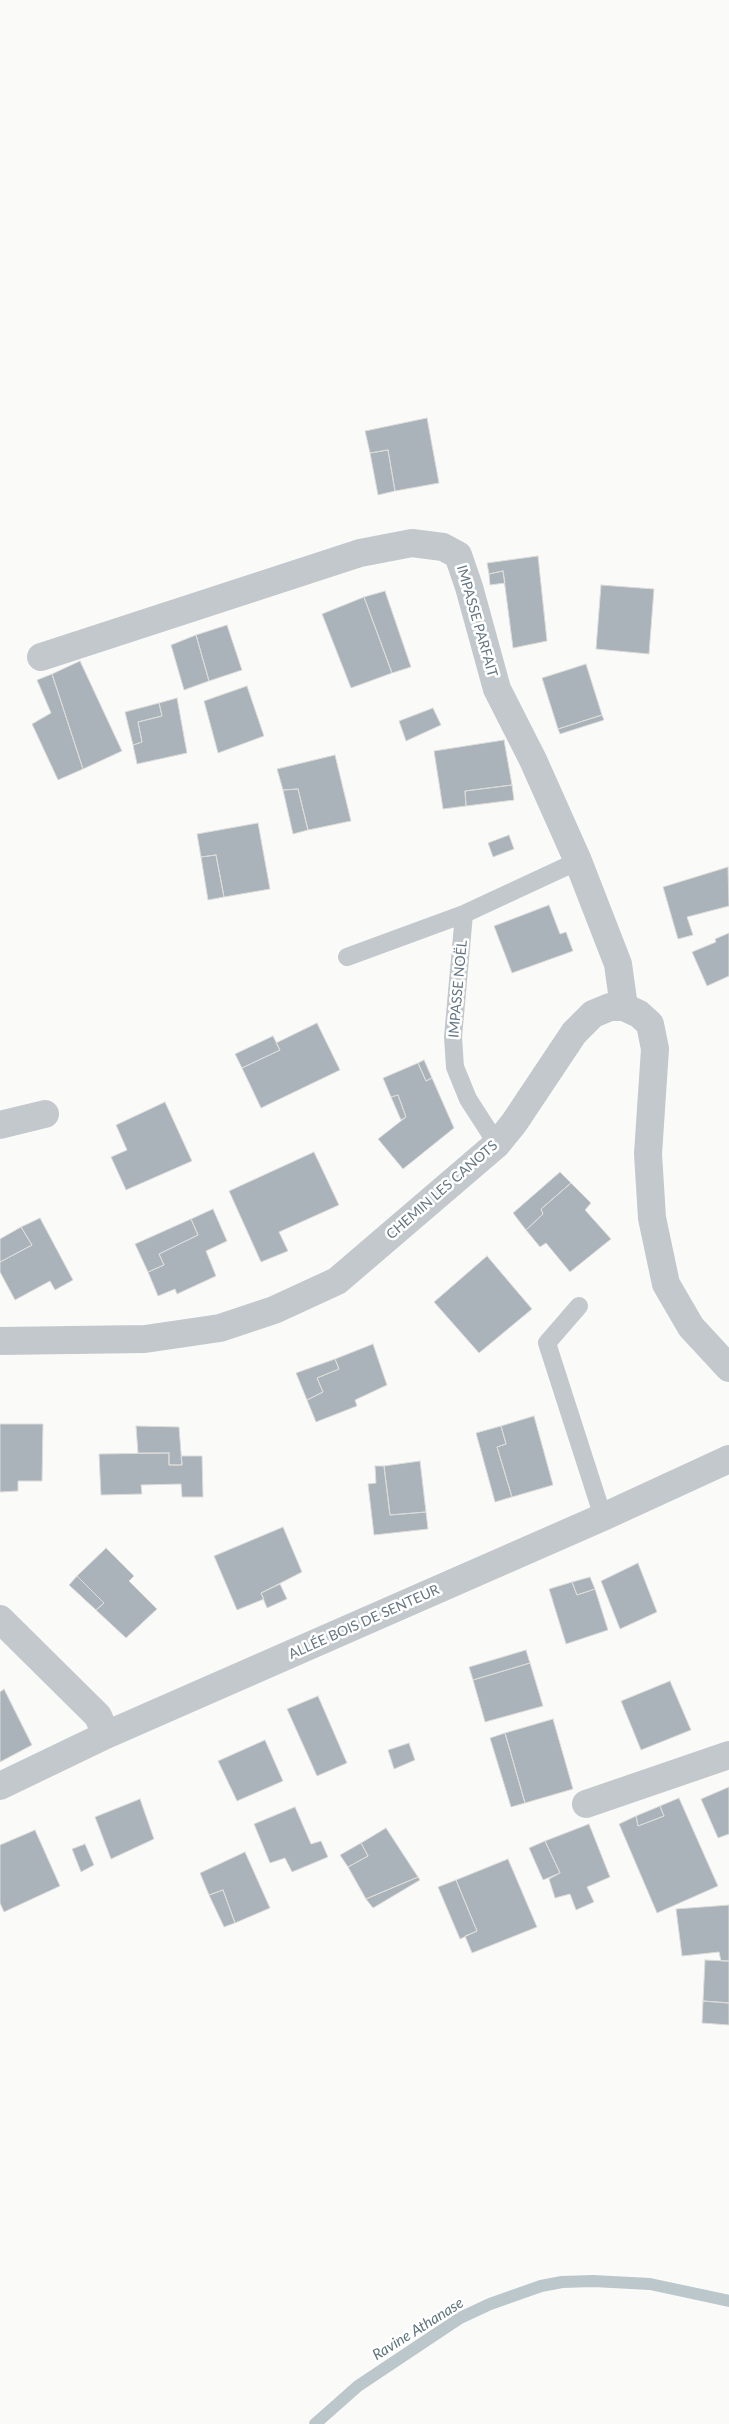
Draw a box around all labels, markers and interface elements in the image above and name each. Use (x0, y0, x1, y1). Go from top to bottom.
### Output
street label: IMPASSE PARFAIT (453, 563, 501, 679)
street label: IMPASSE NOËL (445, 939, 471, 1039)
street label: CHEMIN LES CANOTS (383, 1137, 501, 1243)
street label: ALLÉE BOIS DE SENTEUR (286, 1581, 442, 1663)
water label: Ravine Athanase (369, 2294, 467, 2364)

